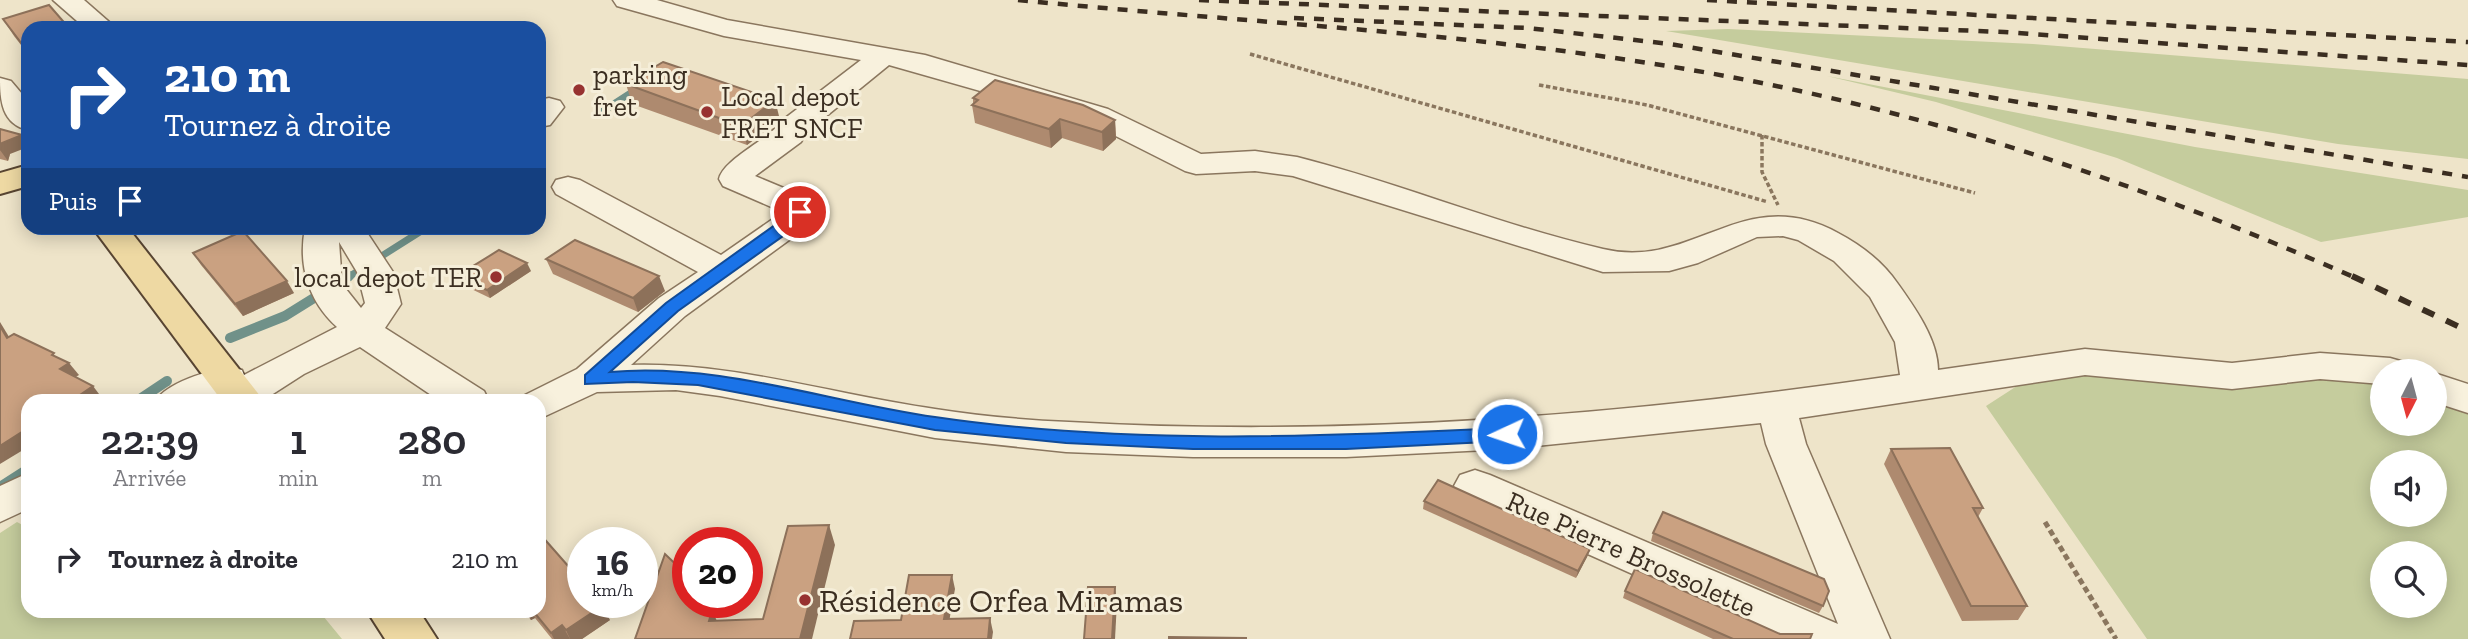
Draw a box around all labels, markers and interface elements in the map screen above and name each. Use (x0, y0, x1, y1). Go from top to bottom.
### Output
text: 210 m (164, 46, 290, 105)
icon: right (49, 49, 140, 140)
place label: parking fret (593, 58, 687, 123)
place label: Local depot FRET SNCF (721, 80, 863, 145)
marker: parking fret (571, 82, 587, 98)
marker: Local depot FRET SNCF (699, 104, 715, 120)
text: Tournez à droite (164, 106, 391, 144)
icon: arrive (111, 182, 149, 220)
pin (770, 182, 830, 242)
text: Puis (49, 185, 97, 217)
icon: arrive (781, 193, 819, 231)
place label: local depot TER (294, 261, 482, 294)
marker: local depot TER (488, 269, 504, 285)
north arrow (2370, 359, 2446, 436)
map controls (2370, 359, 2447, 618)
position arrow (1470, 397, 1544, 471)
text: 22:39 (100, 414, 199, 465)
text: 1 (290, 414, 307, 465)
text: 280 (397, 414, 467, 465)
button: sound (2370, 450, 2447, 527)
text: Arrivée (113, 464, 186, 492)
text: min (279, 464, 318, 492)
text: m (422, 464, 442, 492)
street label: Rue Pierre Brossolette (1501, 484, 1761, 624)
speed limit sign: 20 (672, 527, 763, 618)
icon: right (49, 540, 87, 578)
button: search (2370, 541, 2447, 618)
text: 16 (596, 542, 629, 584)
text: Tournez à droite (108, 543, 298, 575)
text: 210 m (451, 543, 518, 575)
text: km/h (592, 579, 633, 601)
place label: Résidence Orfea Miramas (819, 581, 1183, 620)
marker: Résidence Orfea Miramas (797, 592, 813, 608)

